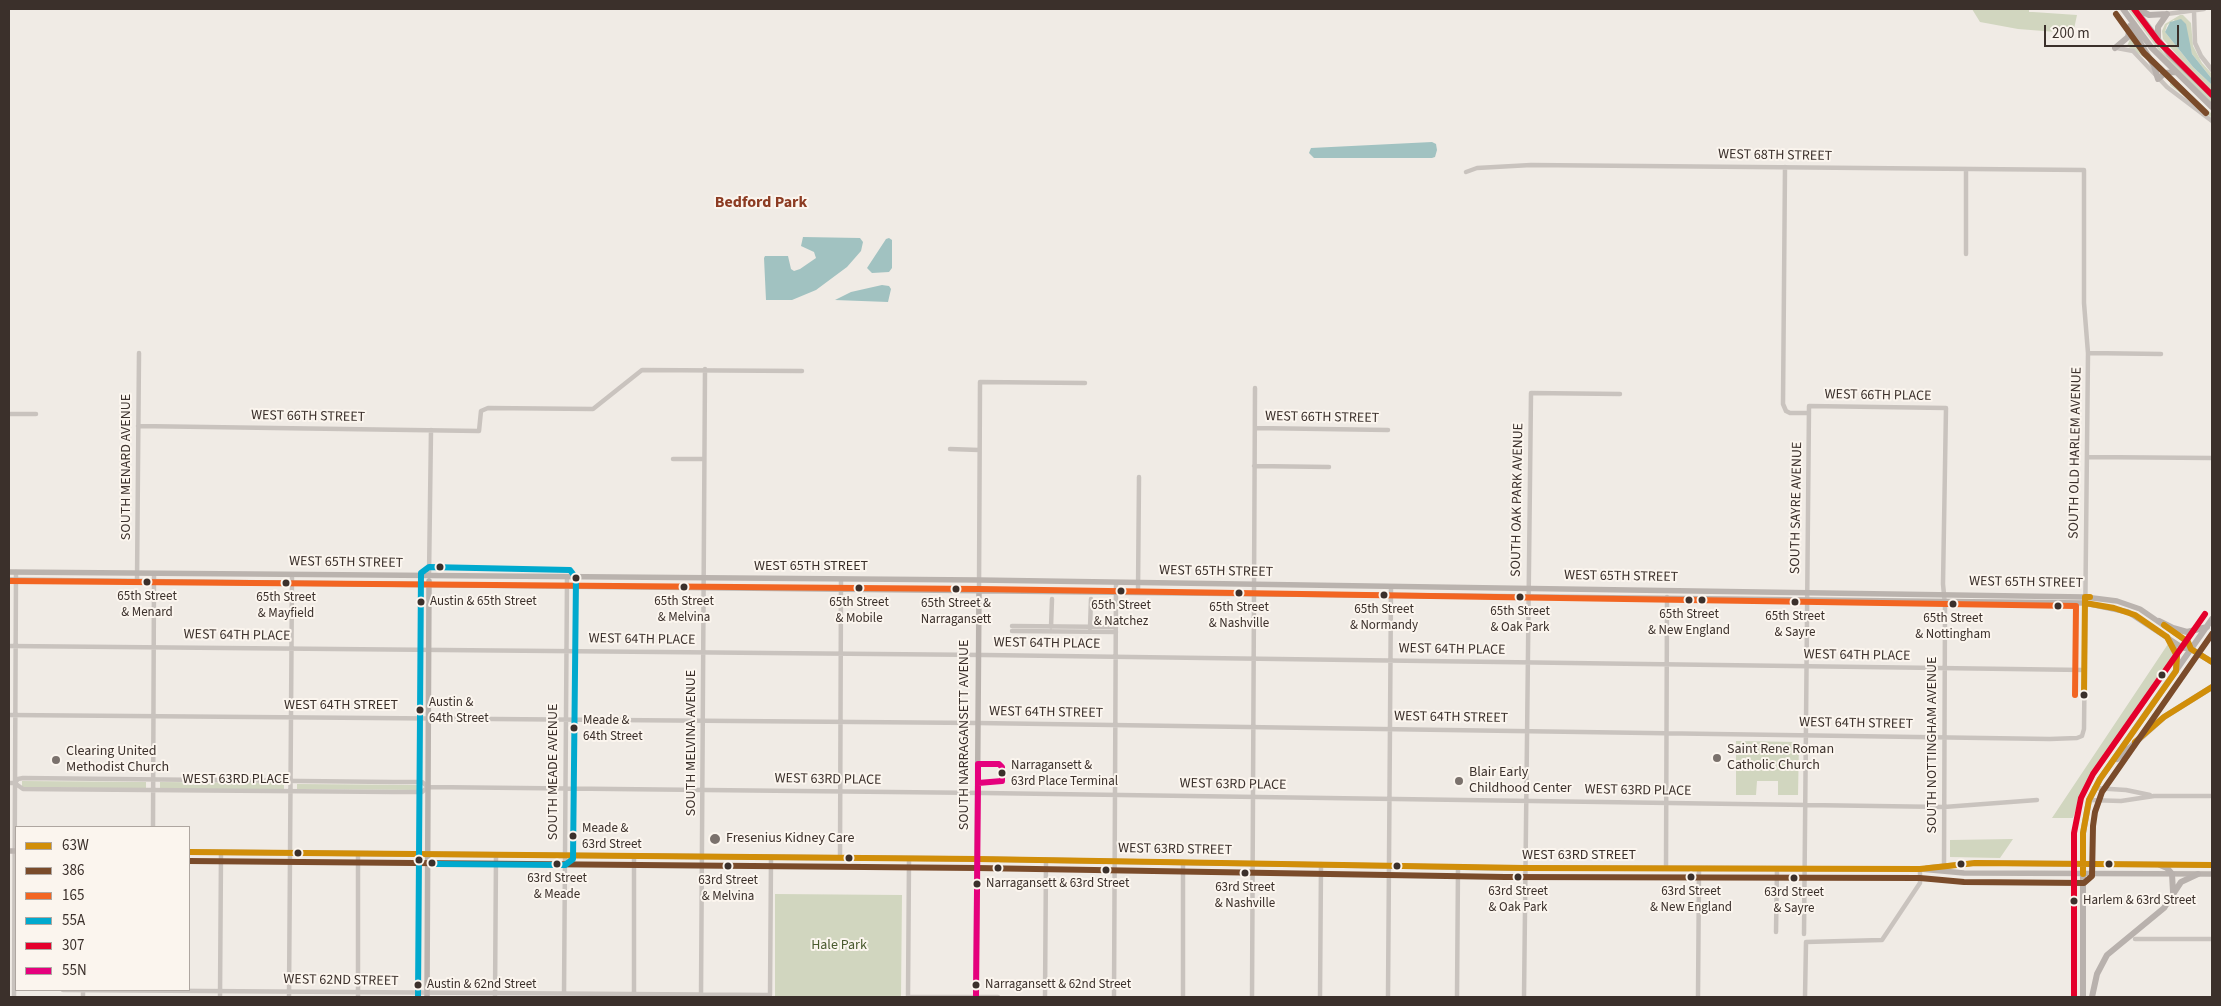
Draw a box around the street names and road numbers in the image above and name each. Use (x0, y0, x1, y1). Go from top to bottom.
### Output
street label: WEST 68TH STREET (1718, 147, 1832, 165)
street label: SOUTH OLD HARLEM AVENUE (2066, 367, 2086, 539)
street label: WEST 66TH PLACE (1824, 387, 1932, 405)
street label: SOUTH MENARD AVENUE (119, 394, 135, 540)
street label: WEST 66TH STREET (251, 408, 365, 426)
street label: WEST 66TH STREET (1265, 409, 1379, 427)
street label: SOUTH OAK PARK AVENUE (1508, 423, 1528, 577)
street label: SOUTH SAYRE AVENUE (1787, 442, 1807, 574)
street label: WEST 65TH STREET (289, 554, 403, 572)
street label: WEST 65TH STREET (754, 559, 868, 575)
street label: WEST 65TH STREET (1159, 563, 1273, 581)
street label: WEST 65TH STREET (1564, 568, 1678, 586)
street label: WEST 65TH STREET (1969, 574, 2083, 592)
street label: WEST 64TH PLACE (183, 627, 291, 645)
street label: WEST 64TH PLACE (588, 631, 696, 649)
street label: WEST 64TH PLACE (993, 635, 1101, 653)
street label: SOUTH NARRAGANSETT AVENUE (957, 640, 973, 830)
street label: WEST 64TH PLACE (1398, 641, 1506, 659)
street label: WEST 64TH PLACE (1803, 647, 1911, 665)
street label: SOUTH NOTTINGHAM AVENUE (1925, 657, 1941, 833)
street label: SOUTH MELVINA AVENUE (684, 670, 700, 816)
street label: WEST 64TH STREET (284, 698, 398, 714)
street label: SOUTH MEADE AVENUE (546, 704, 562, 840)
street label: WEST 64TH STREET (989, 704, 1103, 722)
street label: WEST 64TH STREET (1394, 709, 1508, 727)
street label: WEST 64TH STREET (1799, 715, 1913, 733)
street label: WEST 63RD PLACE (774, 771, 882, 789)
street label: WEST 63RD PLACE (183, 772, 289, 788)
street label: WEST 63RD PLACE (1179, 776, 1287, 794)
street label: WEST 63RD PLACE (1584, 782, 1692, 800)
street label: WEST 63RD STREET (1118, 841, 1232, 859)
street label: WEST 63RD STREET (1522, 848, 1636, 864)
street label: WEST 62ND STREET (283, 972, 399, 990)

